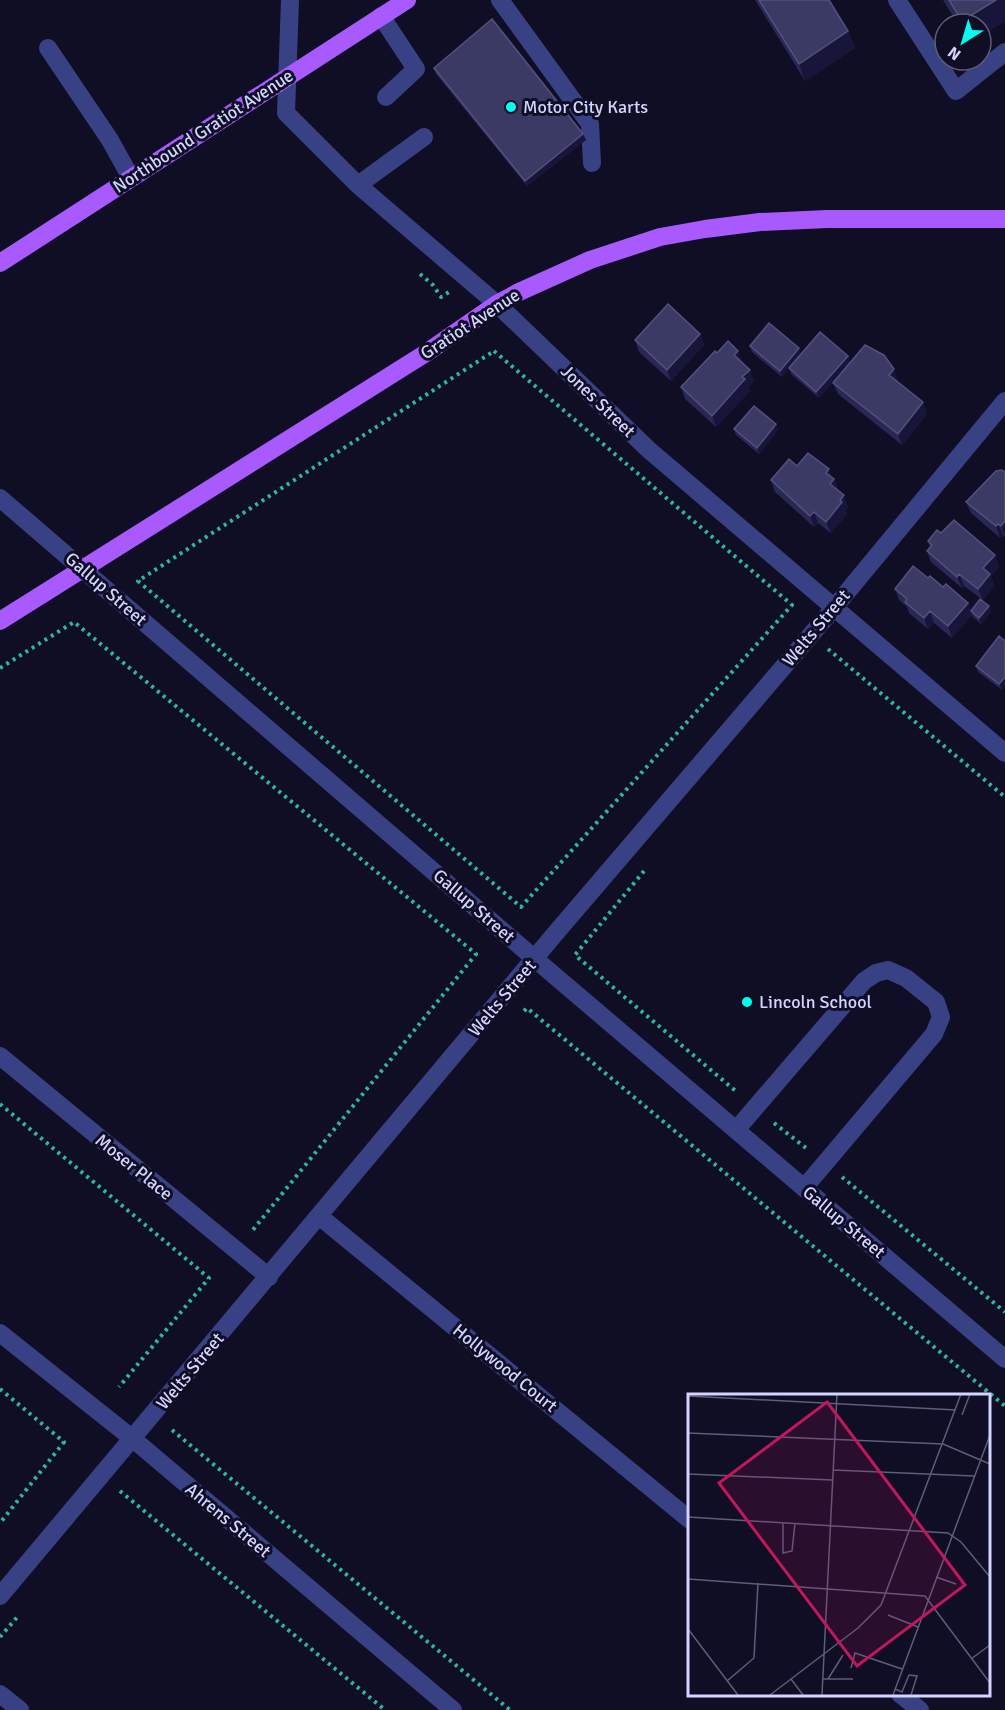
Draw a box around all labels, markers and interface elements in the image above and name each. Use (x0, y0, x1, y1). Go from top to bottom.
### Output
north arrow (933, 12, 993, 72)
text: N (944, 42, 965, 65)
street label: Northbound Gratiot Avenue (109, 64, 297, 198)
place label: Motor City Karts (523, 96, 648, 118)
marker: Motor City Karts (504, 100, 518, 114)
street label: Gratiot Avenue (416, 284, 524, 364)
street label: Jones Street (556, 360, 640, 442)
street label: Gallup Street (61, 548, 151, 630)
street label: Welts Street (777, 585, 855, 671)
street label: Gallup Street (429, 865, 519, 947)
street label: Welts Street (463, 955, 541, 1041)
place label: Lincoln School (759, 991, 872, 1013)
marker: Lincoln School (740, 995, 754, 1009)
street label: Moser Place (91, 1129, 177, 1205)
street label: Gallup Street (798, 1181, 890, 1263)
street label: Hollywood Court (448, 1319, 562, 1417)
street label: Welts Street (151, 1328, 229, 1414)
inset map (688, 1394, 990, 1695)
street label: Ahrens Street (181, 1478, 275, 1562)

